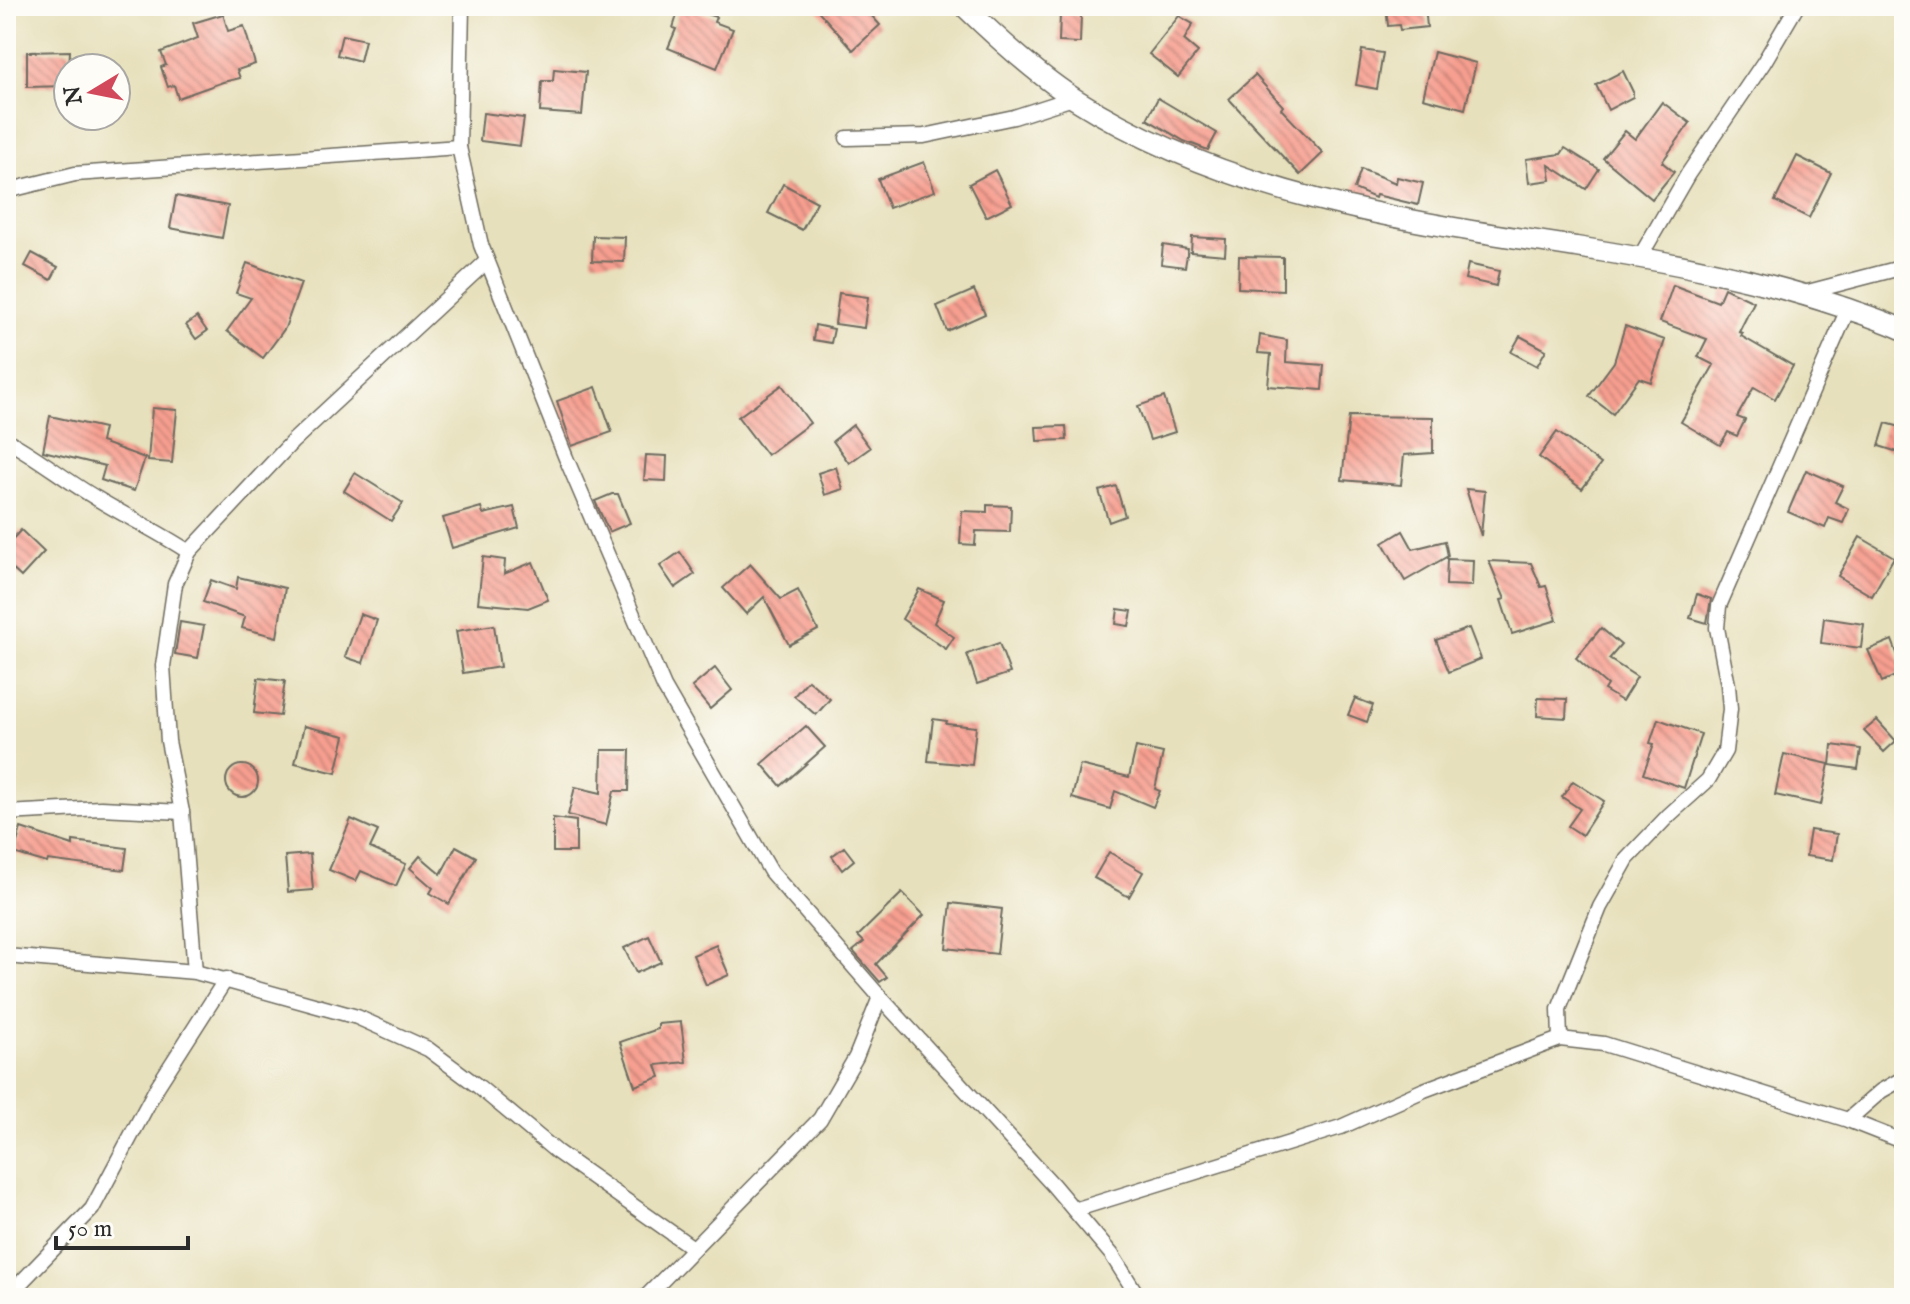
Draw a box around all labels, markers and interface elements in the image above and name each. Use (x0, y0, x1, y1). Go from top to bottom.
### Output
north arrow (52, 52, 132, 132)
text: N (59, 83, 90, 108)
scale bar (56, 1200, 188, 1250)
text: 50 m (68, 1214, 112, 1245)

